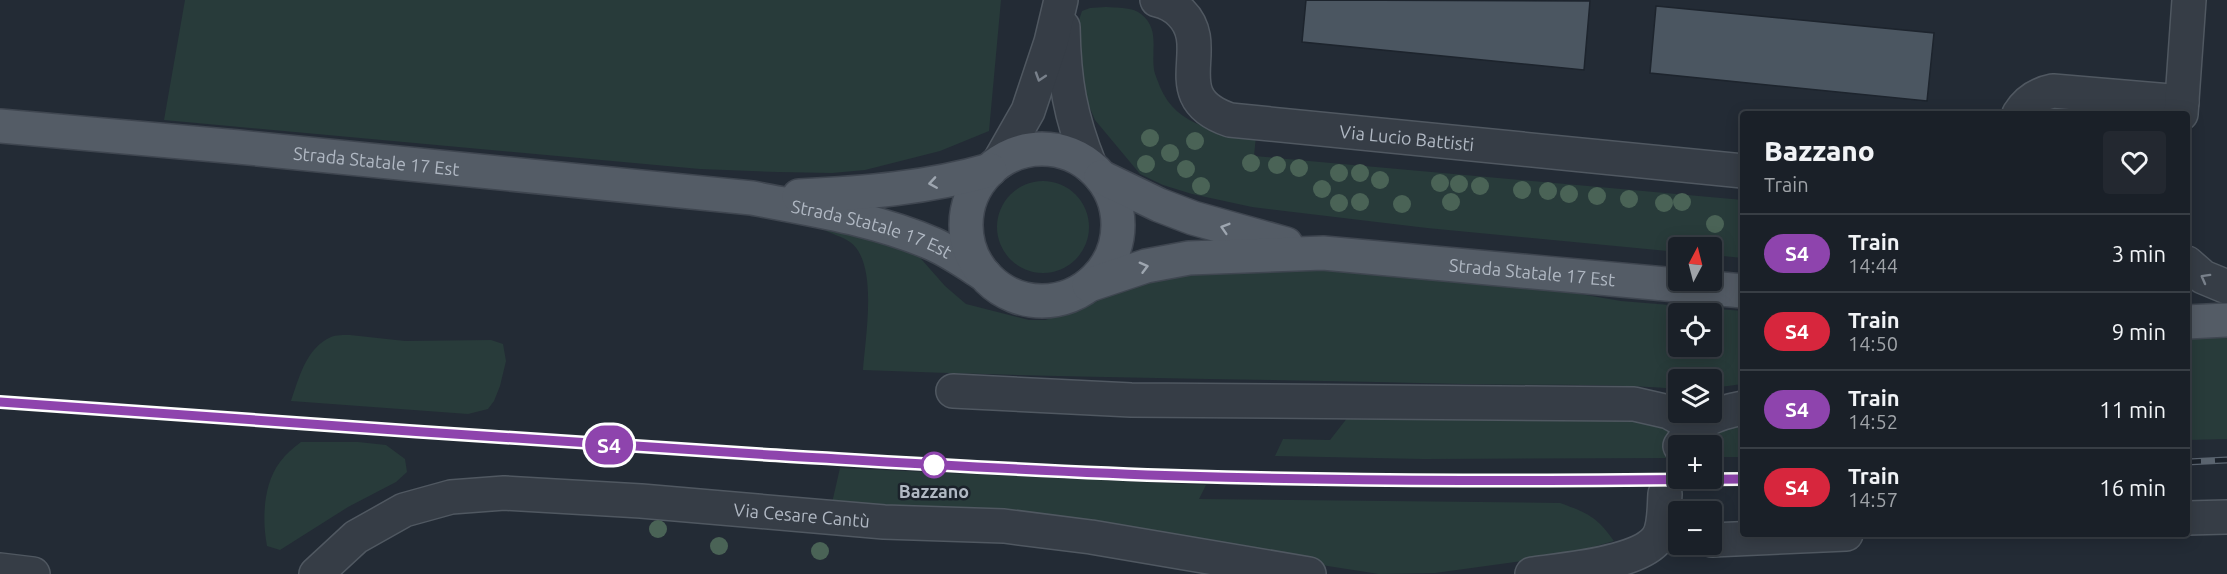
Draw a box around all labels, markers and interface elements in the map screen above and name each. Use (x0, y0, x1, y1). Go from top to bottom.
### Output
one-way arrow (1035, 71, 1047, 82)
street label: Via Lucio Battisti (1339, 121, 1475, 154)
button: heart (2103, 131, 2166, 194)
text: Bazzano (1764, 135, 1875, 166)
street label: Strada Statale 17 Est (292, 143, 460, 179)
text: Train (1764, 173, 1809, 196)
one-way arrow (928, 177, 938, 189)
street label: Strada Statale 17 Est (790, 196, 955, 262)
one-way arrow (1221, 223, 1231, 235)
text: Train (1848, 229, 1900, 254)
north arrow (1668, 237, 1722, 291)
map controls (1668, 237, 1722, 555)
text: S4 (1785, 241, 1809, 265)
text: 3 min (2112, 241, 2166, 266)
street label: Strada Statale 17 Est (1448, 254, 1616, 289)
text: 14:44 (1848, 254, 1898, 277)
one-way arrow (1138, 262, 1149, 274)
one-way arrow (2201, 274, 2211, 285)
button: locate (1668, 303, 1722, 357)
text: Train (1848, 307, 1900, 332)
text: S4 (1785, 319, 1809, 343)
text: 9 min (2112, 319, 2166, 344)
text: 14:50 (1848, 332, 1898, 355)
button: layers (1668, 369, 1722, 423)
text: Train (1848, 385, 1900, 410)
text: S4 (1785, 397, 1809, 421)
text: 11 min (2099, 397, 2166, 422)
text: 14:52 (1848, 410, 1898, 433)
line badge: S4 (582, 426, 636, 464)
text: S4 (597, 433, 621, 457)
button: + (1668, 435, 1722, 489)
marker: Bazzano (921, 452, 947, 478)
text: Train (1848, 463, 1900, 488)
text: S4 (1785, 475, 1809, 499)
text: 16 min (2099, 475, 2166, 500)
place label: Bazzano (899, 481, 969, 501)
text: 14:57 (1848, 488, 1898, 511)
street label: Via Cesare Cantù (733, 499, 871, 531)
button: − (1668, 501, 1722, 555)

